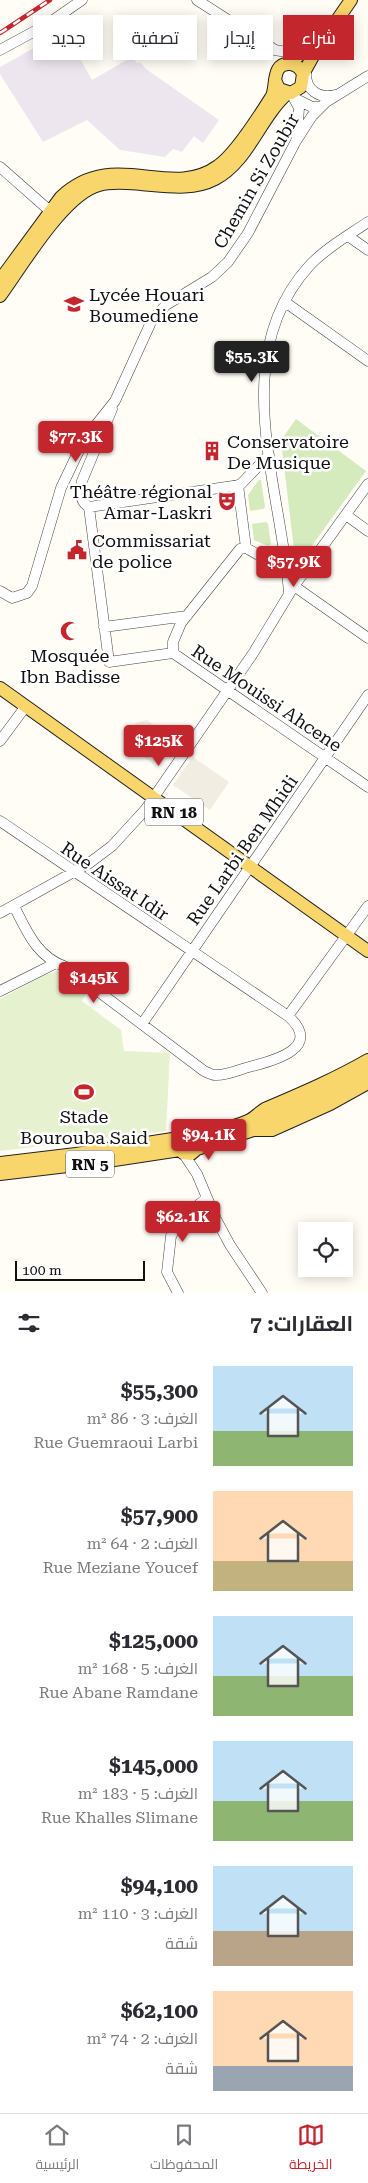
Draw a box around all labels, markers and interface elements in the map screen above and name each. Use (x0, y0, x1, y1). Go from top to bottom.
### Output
chip: جديد (33, 15, 103, 60)
chip: تصفية (113, 15, 197, 60)
chip: إيجار (207, 15, 273, 60)
chip: شراء (283, 15, 354, 60)
street label: Chemin Si Zoubir (209, 110, 303, 252)
place label: Lycée Houari Boumediene (89, 284, 205, 326)
school or university icon: Lycée Houari Boumediene (63, 293, 85, 315)
pin: $55.3K (211, 340, 293, 383)
text: $55.3K (225, 347, 279, 366)
pin: $77.3K (35, 420, 117, 463)
text: $77.3K (49, 427, 103, 446)
place label: Conservatoire De Musique (227, 431, 349, 473)
building icon: Conservatoire De Musique (201, 440, 223, 462)
place label: Théâtre régional Amar-Laskri (70, 481, 212, 523)
theatre icon: Théâtre régional Amar-Laskri (216, 490, 238, 512)
place label: Commissariat de police (92, 530, 211, 572)
public building icon: Commissariat de police (66, 539, 88, 561)
pin: $57.9K (253, 546, 335, 588)
text: $57.9K (267, 552, 321, 571)
mosque icon: Mosquée Ibn Badisse (59, 620, 81, 642)
street label: Rue Mouissi Ahcene (188, 640, 346, 756)
place label: Mosquée Ibn Badisse (20, 645, 120, 687)
pin: $125K (124, 724, 194, 767)
text: $125K (135, 731, 183, 750)
street label: Rue Larbi Ben Mhidi (182, 771, 302, 929)
road number: RN 18 (145, 799, 203, 826)
street label: Rue Aissat Idir (57, 837, 173, 925)
pin: $145K (59, 962, 129, 1004)
text: $145K (70, 968, 118, 987)
sports icon: Stade Bourouba Said (73, 1081, 95, 1103)
place label: Stade Bourouba Said (20, 1106, 148, 1148)
pin: $94.1K (168, 1118, 250, 1161)
text: $94.1K (182, 1125, 236, 1144)
road number: RN 5 (66, 1150, 114, 1178)
pin: $62.1K (142, 1200, 224, 1243)
text: $62.1K (156, 1207, 210, 1226)
map controls (298, 1222, 353, 1277)
button: locate (298, 1222, 353, 1277)
scale bar (15, 1258, 145, 1281)
text: 100 m (22, 1262, 62, 1278)
icon: filters (15, 1309, 43, 1337)
text: العقارات: 7 (250, 1312, 353, 1336)
text: $55,300 (121, 1379, 198, 1403)
icon: home (253, 1386, 313, 1446)
text: الغرف: 3 · 86 m² (87, 1409, 198, 1428)
text: Rue Guemraoui Larbi (34, 1433, 198, 1452)
text: $57,900 (121, 1504, 198, 1528)
icon: home (253, 1511, 313, 1571)
text: الغرف: 2 · 64 m² (87, 1534, 198, 1553)
text: Rue Meziane Youcef (43, 1558, 198, 1577)
text: $125,000 (109, 1629, 198, 1653)
icon: home (253, 1636, 313, 1696)
text: الغرف: 5 · 168 m² (78, 1659, 198, 1678)
text: Rue Abane Ramdane (39, 1683, 198, 1702)
text: $145,000 (109, 1754, 198, 1778)
icon: home (253, 1761, 313, 1821)
text: الغرف: 5 · 183 m² (78, 1784, 198, 1803)
text: Rue Khalles Slimane (41, 1808, 198, 1827)
text: $94,100 (121, 1874, 198, 1898)
icon: home (253, 1886, 313, 1946)
text: الغرف: 3 · 110 m² (78, 1904, 198, 1923)
text: شقة (165, 1934, 198, 1953)
text: $62,100 (121, 1999, 198, 2023)
icon: home (253, 2011, 313, 2071)
text: الغرف: 2 · 74 m² (87, 2029, 198, 2048)
text: شقة (165, 2059, 198, 2078)
tab: الرئيسية (35, 2121, 79, 2177)
tab: المحفوظات (150, 2121, 218, 2177)
tab: الخريطة (289, 2121, 333, 2177)

